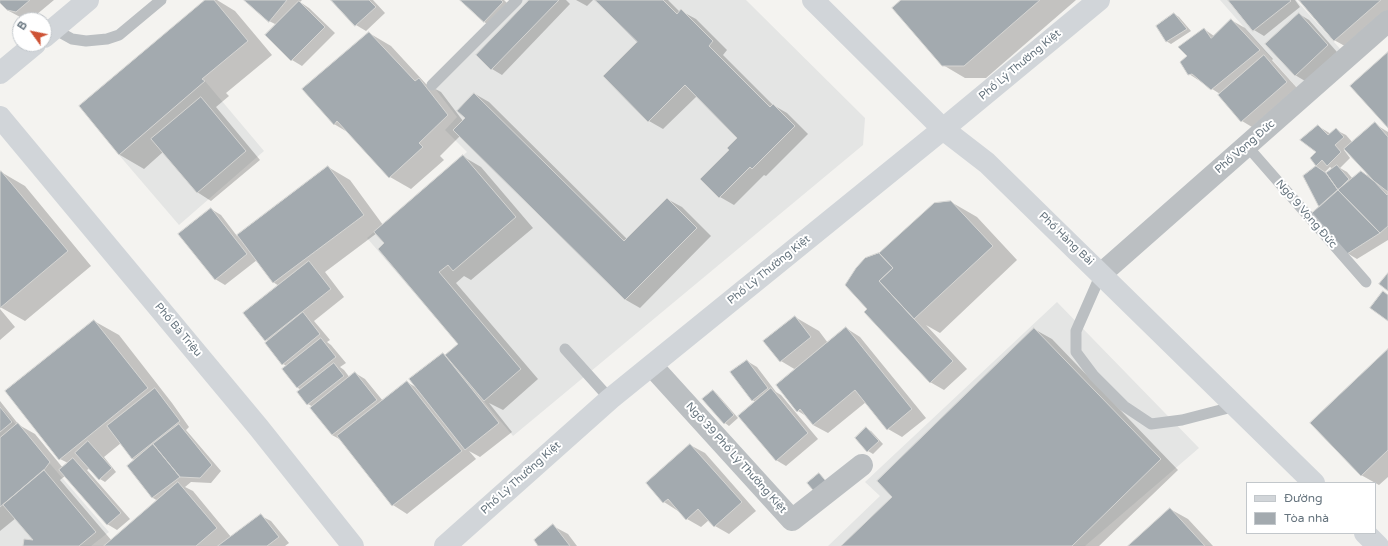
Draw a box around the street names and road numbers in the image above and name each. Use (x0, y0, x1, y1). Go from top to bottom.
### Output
street label: Phố Lý Thường Kiệt (976, 27, 1064, 103)
street label: Phố Vọng Đức (1212, 118, 1278, 176)
street label: Ngõ 9 Vọng Đức (1273, 177, 1339, 251)
street label: Phố Hàng Bài (1036, 210, 1096, 268)
street label: Phố Lý Thường Kiệt (725, 233, 813, 307)
street label: Phố Bà Triệu (152, 300, 204, 360)
street label: Ngõ 39 Phố Lý Thường Kiệt (683, 400, 789, 516)
street label: Phố Lý Thường Kiệt (478, 439, 564, 517)

